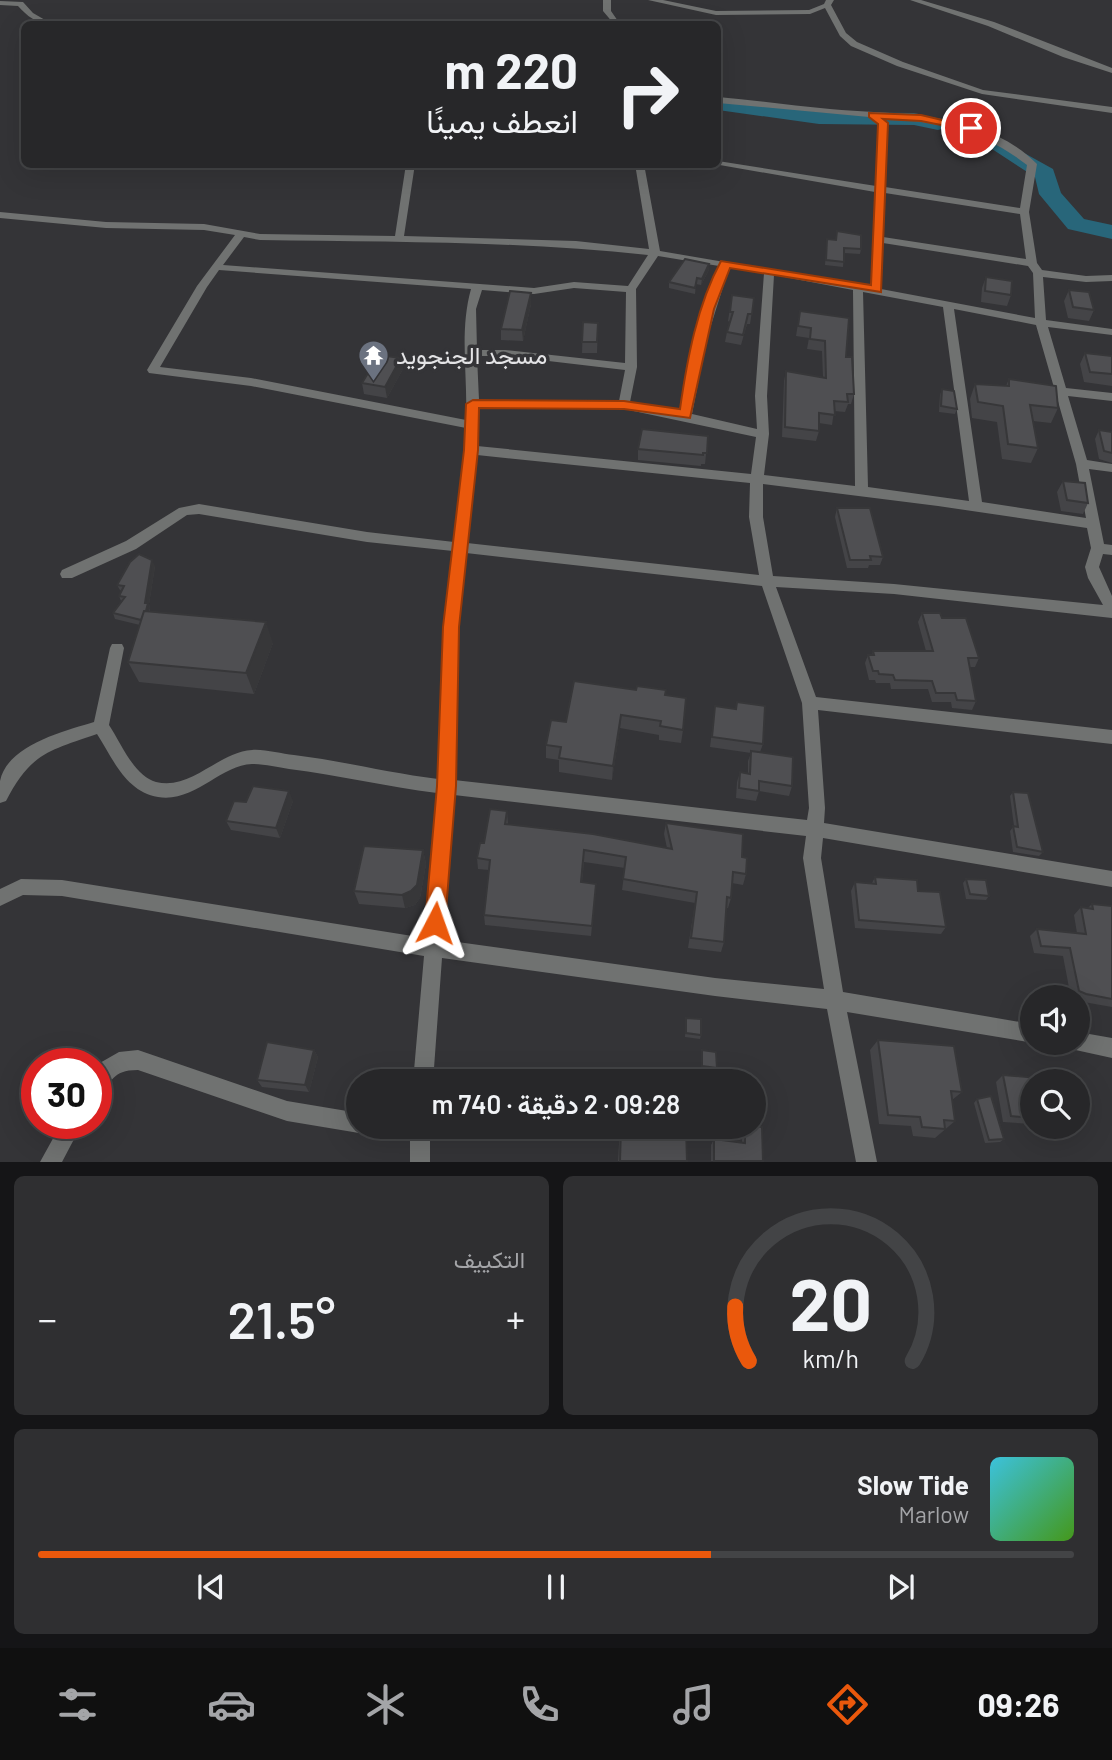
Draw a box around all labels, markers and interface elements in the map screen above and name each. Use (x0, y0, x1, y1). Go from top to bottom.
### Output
text: 220 m (444, 40, 578, 99)
icon: right (602, 49, 693, 140)
pin (941, 98, 1001, 158)
text: انعطف يمينًا (426, 101, 578, 139)
icon: arrive (952, 109, 990, 147)
temple icon: مسجد الجنجويد (356, 339, 390, 383)
place label: مسجد الجنجويد (396, 340, 547, 371)
position arrow (398, 886, 472, 960)
map controls (1020, 985, 1090, 1139)
button: sound (1020, 985, 1090, 1055)
speed limit sign: 30 (21, 1048, 112, 1139)
button: search (1020, 1069, 1090, 1139)
text: 09:28 · 2 دقيقة · 740 m (432, 1088, 680, 1119)
text: التكييف (454, 1245, 525, 1273)
text: 20 (789, 1259, 872, 1347)
text: 21.5° (228, 1287, 335, 1349)
text: − (38, 1295, 57, 1341)
text: + (506, 1295, 525, 1341)
text: km/h (802, 1343, 859, 1373)
text: Slow Tide (857, 1469, 969, 1500)
text: Marlow (898, 1500, 969, 1528)
icon: previous (192, 1568, 230, 1606)
icon: pause (537, 1568, 575, 1606)
icon: next (882, 1568, 920, 1606)
icon: filters (53, 1680, 102, 1729)
icon: car (207, 1680, 256, 1729)
icon: climate (361, 1680, 410, 1729)
icon: phone (515, 1680, 564, 1729)
icon: music (669, 1680, 718, 1729)
icon: directions (823, 1680, 872, 1729)
text: 09:26 (977, 1685, 1059, 1723)

